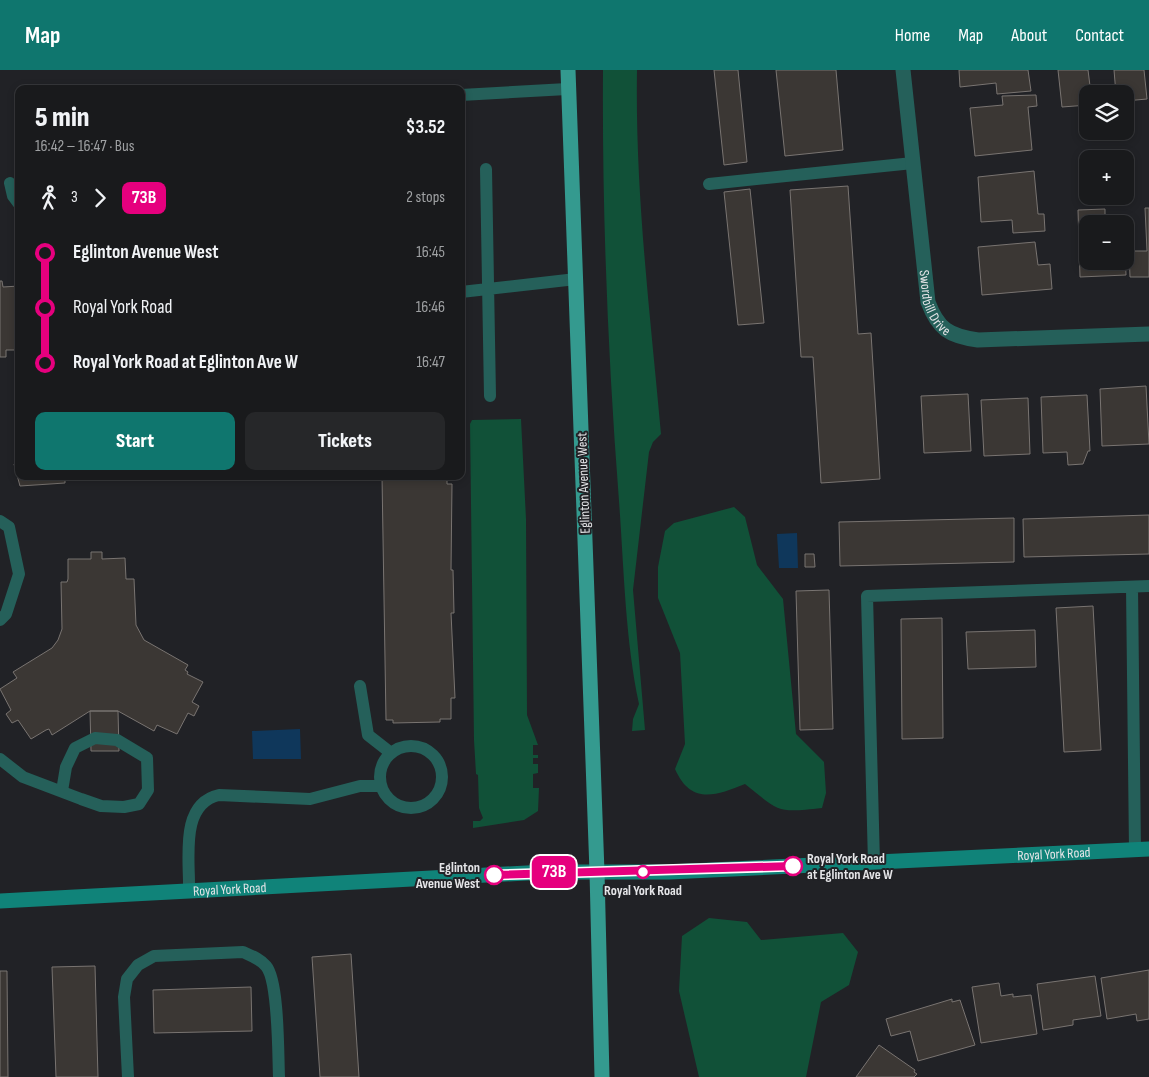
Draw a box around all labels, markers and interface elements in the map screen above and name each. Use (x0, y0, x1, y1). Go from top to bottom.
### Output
text: Map (25, 21, 60, 50)
text: Home (895, 25, 930, 46)
text: Map (958, 25, 983, 46)
text: About (1011, 25, 1047, 46)
text: Contact (1075, 25, 1124, 46)
map controls (1079, 85, 1134, 270)
button: layers (1079, 85, 1134, 140)
text: 5 min (35, 101, 90, 134)
text: $3.52 (406, 116, 445, 139)
text: 16:42 – 16:47 · Bus (35, 137, 134, 156)
button: + (1079, 150, 1134, 205)
icon: walk (35, 184, 63, 212)
icon: forward (86, 184, 114, 212)
text: 73B (132, 187, 156, 208)
text: 3 (71, 188, 78, 207)
text: 2 stops (406, 188, 445, 207)
button: − (1079, 215, 1134, 270)
text: Eglinton Avenue West (73, 241, 219, 264)
text: 16:45 (416, 243, 445, 262)
street label: Swordbill Drive (916, 269, 954, 339)
text: Royal York Road (73, 296, 172, 319)
text: 16:46 (416, 298, 445, 317)
text: Royal York Road at Eglinton Ave W (73, 351, 298, 374)
text: 16:47 (416, 353, 445, 372)
button: Start (35, 412, 235, 470)
button: Tickets (245, 412, 445, 470)
street label: Eglinton Avenue West (573, 432, 594, 534)
street label: Royal York Road (1017, 844, 1091, 864)
place label: Royal York Road at Eglinton Ave W (807, 850, 893, 883)
line badge: 73B (525, 856, 583, 888)
marker: Royal York Road at Eglinton Ave W (783, 856, 803, 876)
place label: Eglinton Avenue West (415, 859, 480, 892)
text: 73B (542, 861, 566, 882)
marker: Eglinton Avenue West (484, 865, 504, 885)
marker: Royal York Road (636, 865, 650, 879)
street label: Royal York Road (193, 879, 267, 900)
place label: Royal York Road (604, 882, 682, 899)

